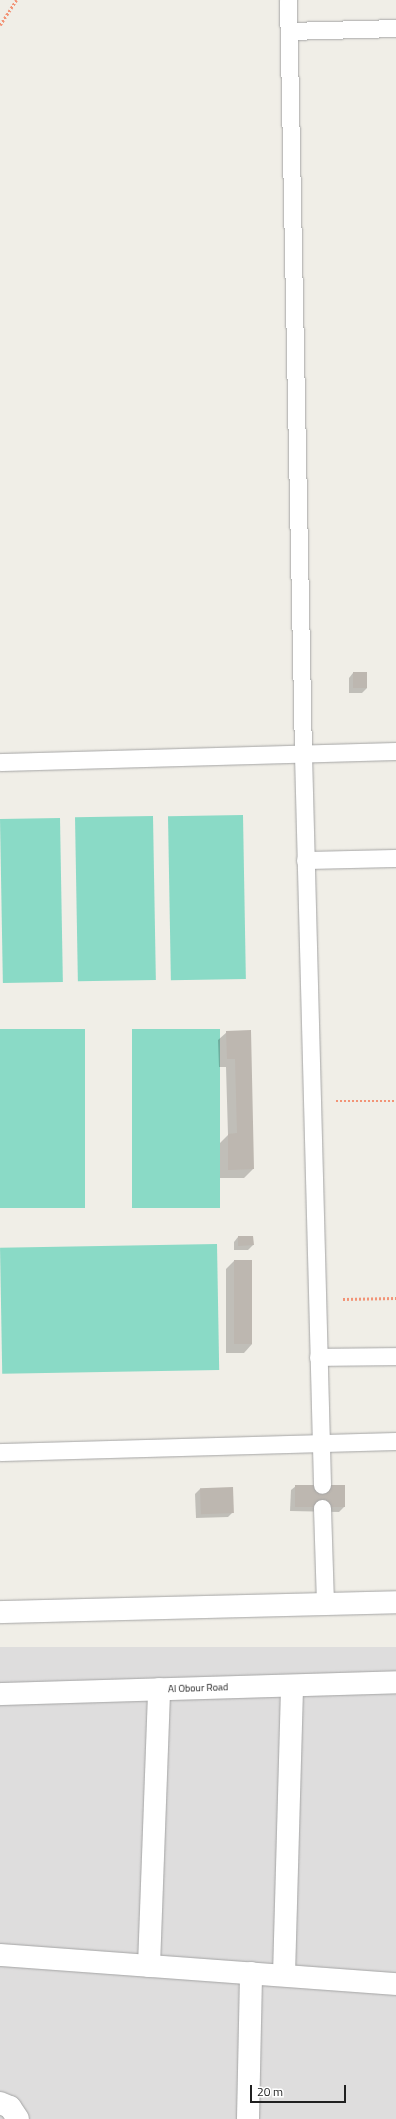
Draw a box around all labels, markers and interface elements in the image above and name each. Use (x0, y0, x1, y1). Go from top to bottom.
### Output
street label: Al Obour Road (168, 1681, 228, 1695)
scale bar (252, 2077, 348, 2103)
text: 20 m (257, 2082, 283, 2101)

